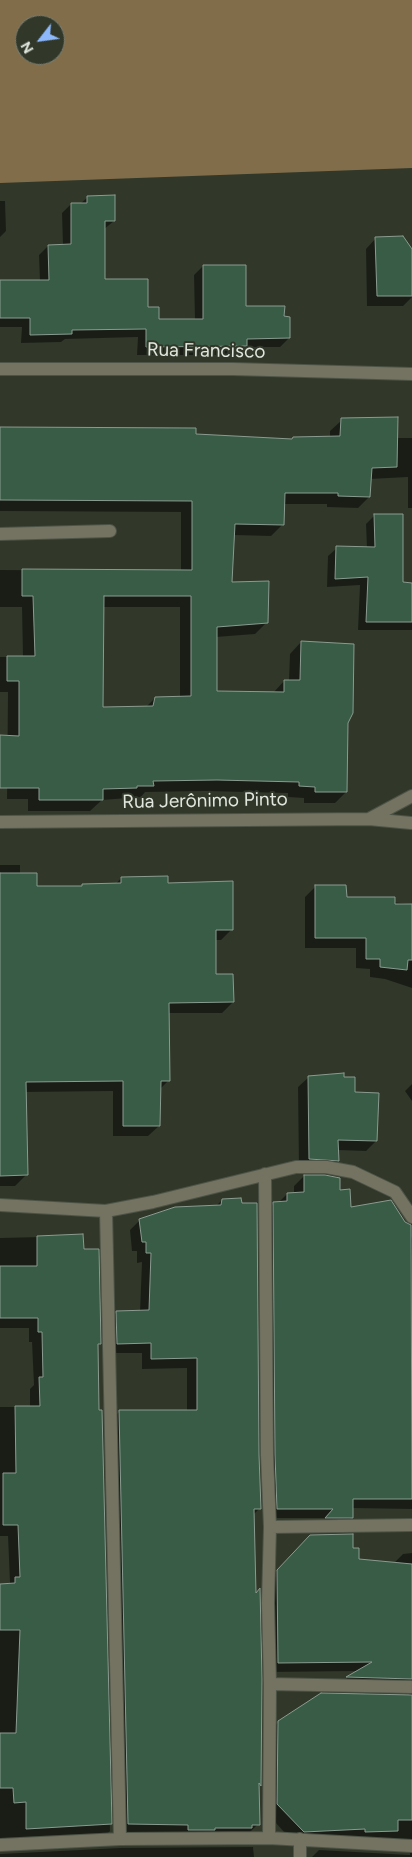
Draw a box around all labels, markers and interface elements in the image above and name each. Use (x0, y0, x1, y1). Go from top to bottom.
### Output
north arrow (15, 15, 65, 65)
text: N (17, 38, 38, 56)
street label: Rua Francisco (147, 339, 265, 363)
street label: Rua Jerônimo Pinto (122, 788, 288, 814)

